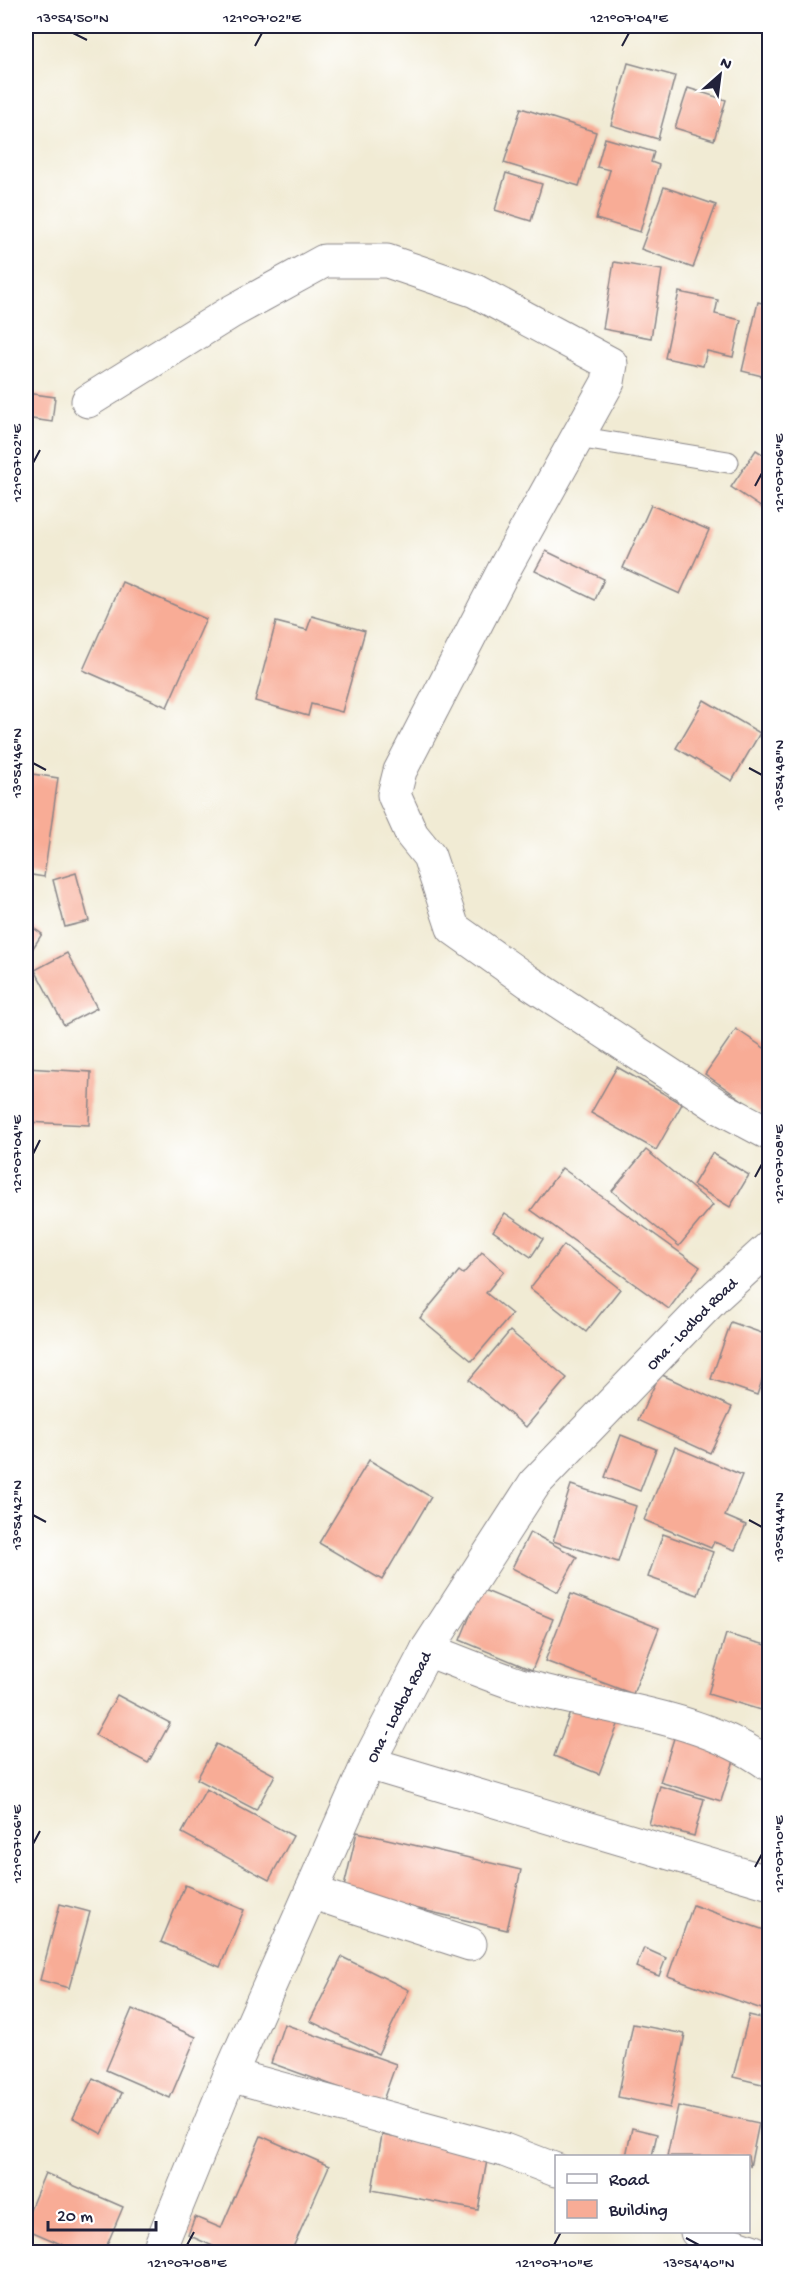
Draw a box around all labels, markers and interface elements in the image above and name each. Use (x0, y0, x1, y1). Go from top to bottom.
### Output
text: 13°54'50"N (36, 10, 109, 28)
text: 121°07'02"E (222, 10, 302, 28)
text: 121°07'04"E (589, 10, 668, 28)
north arrow (690, 45, 750, 105)
text: N (716, 54, 735, 76)
text: 121°07'02"E (9, 423, 27, 503)
text: 121°07'06"E (771, 433, 789, 513)
text: 13°54'46"N (9, 728, 27, 799)
text: 13°54'48"N (771, 739, 789, 811)
text: 121°07'04"E (9, 1115, 27, 1194)
text: 121°07'08"E (771, 1124, 789, 1204)
street label: Ona - Lodlod Road (644, 1274, 744, 1375)
text: 13°54'42"N (9, 1480, 27, 1551)
text: 13°54'44"N (771, 1492, 789, 1563)
street label: Ona - Lodlod Road (364, 1648, 438, 1767)
text: 121°07'06"E (9, 1804, 27, 1884)
text: 121°07'10"E (771, 1815, 789, 1893)
legend (555, 2155, 750, 2233)
text: Road (609, 2171, 650, 2192)
scale bar (48, 2194, 156, 2232)
text: Building (608, 2201, 668, 2222)
text: 20 m (57, 2207, 93, 2228)
text: 121°07'08"E (147, 2255, 227, 2273)
text: 121°07'10"E (515, 2255, 593, 2273)
text: 13°54'40"N (662, 2255, 735, 2273)

